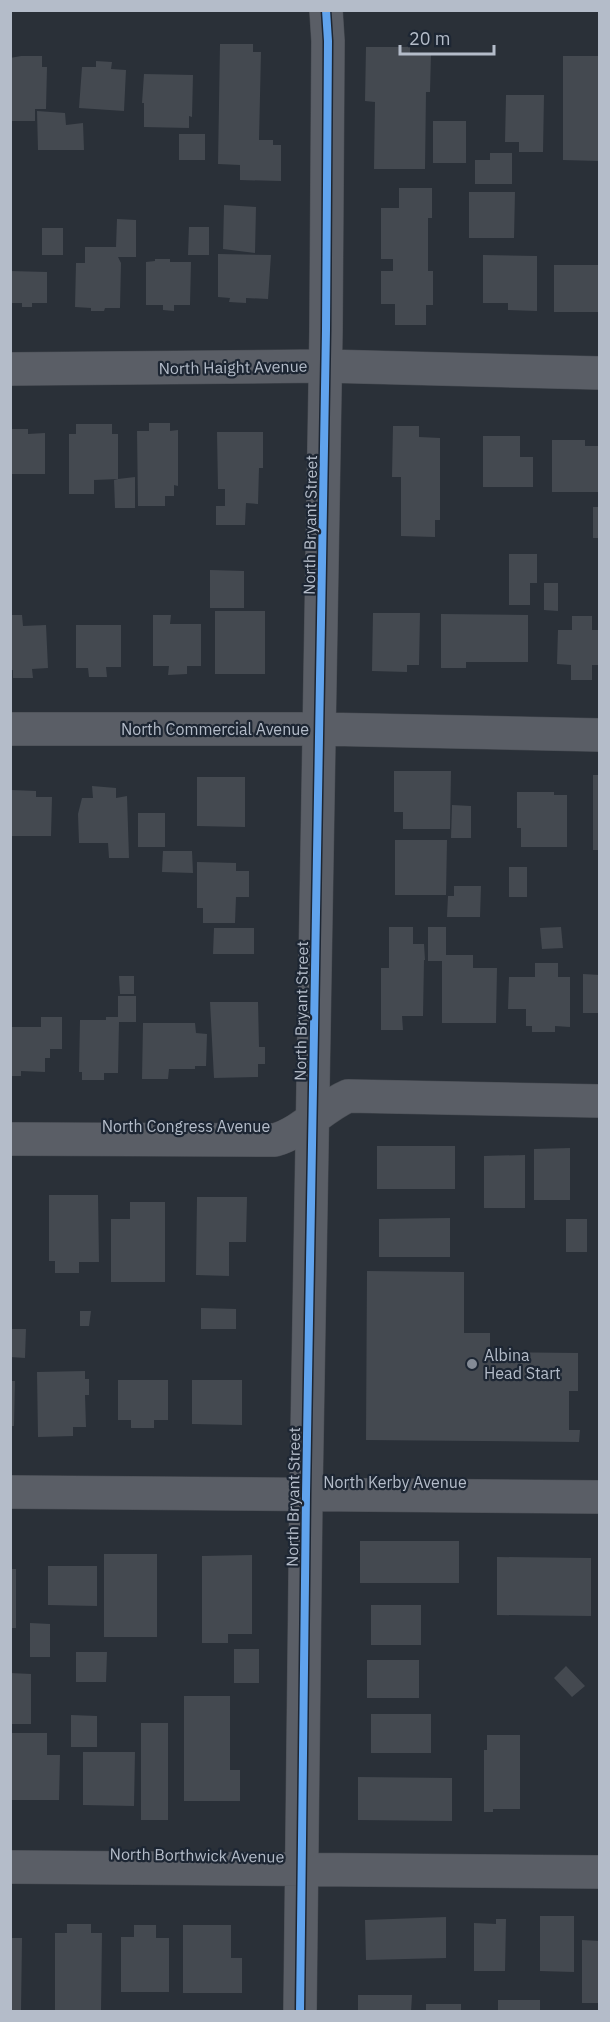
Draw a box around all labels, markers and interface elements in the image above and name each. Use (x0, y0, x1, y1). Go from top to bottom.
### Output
scale bar (400, 18, 494, 56)
text: 20 m (409, 27, 451, 50)
street label: North Haight Avenue (158, 356, 308, 378)
street label: North Bryant Street (299, 455, 321, 595)
street label: North Commercial Avenue (121, 719, 309, 739)
street label: North Bryant Street (290, 941, 312, 1081)
street label: North Congress Avenue (102, 1116, 270, 1136)
place label: Albina Head Start (484, 1345, 561, 1383)
marker: Albina Head Start (465, 1357, 479, 1371)
street label: North Bryant Street (282, 1427, 304, 1567)
street label: North Kerby Avenue (323, 1472, 467, 1492)
street label: North Borthwick Avenue (110, 1843, 285, 1867)

